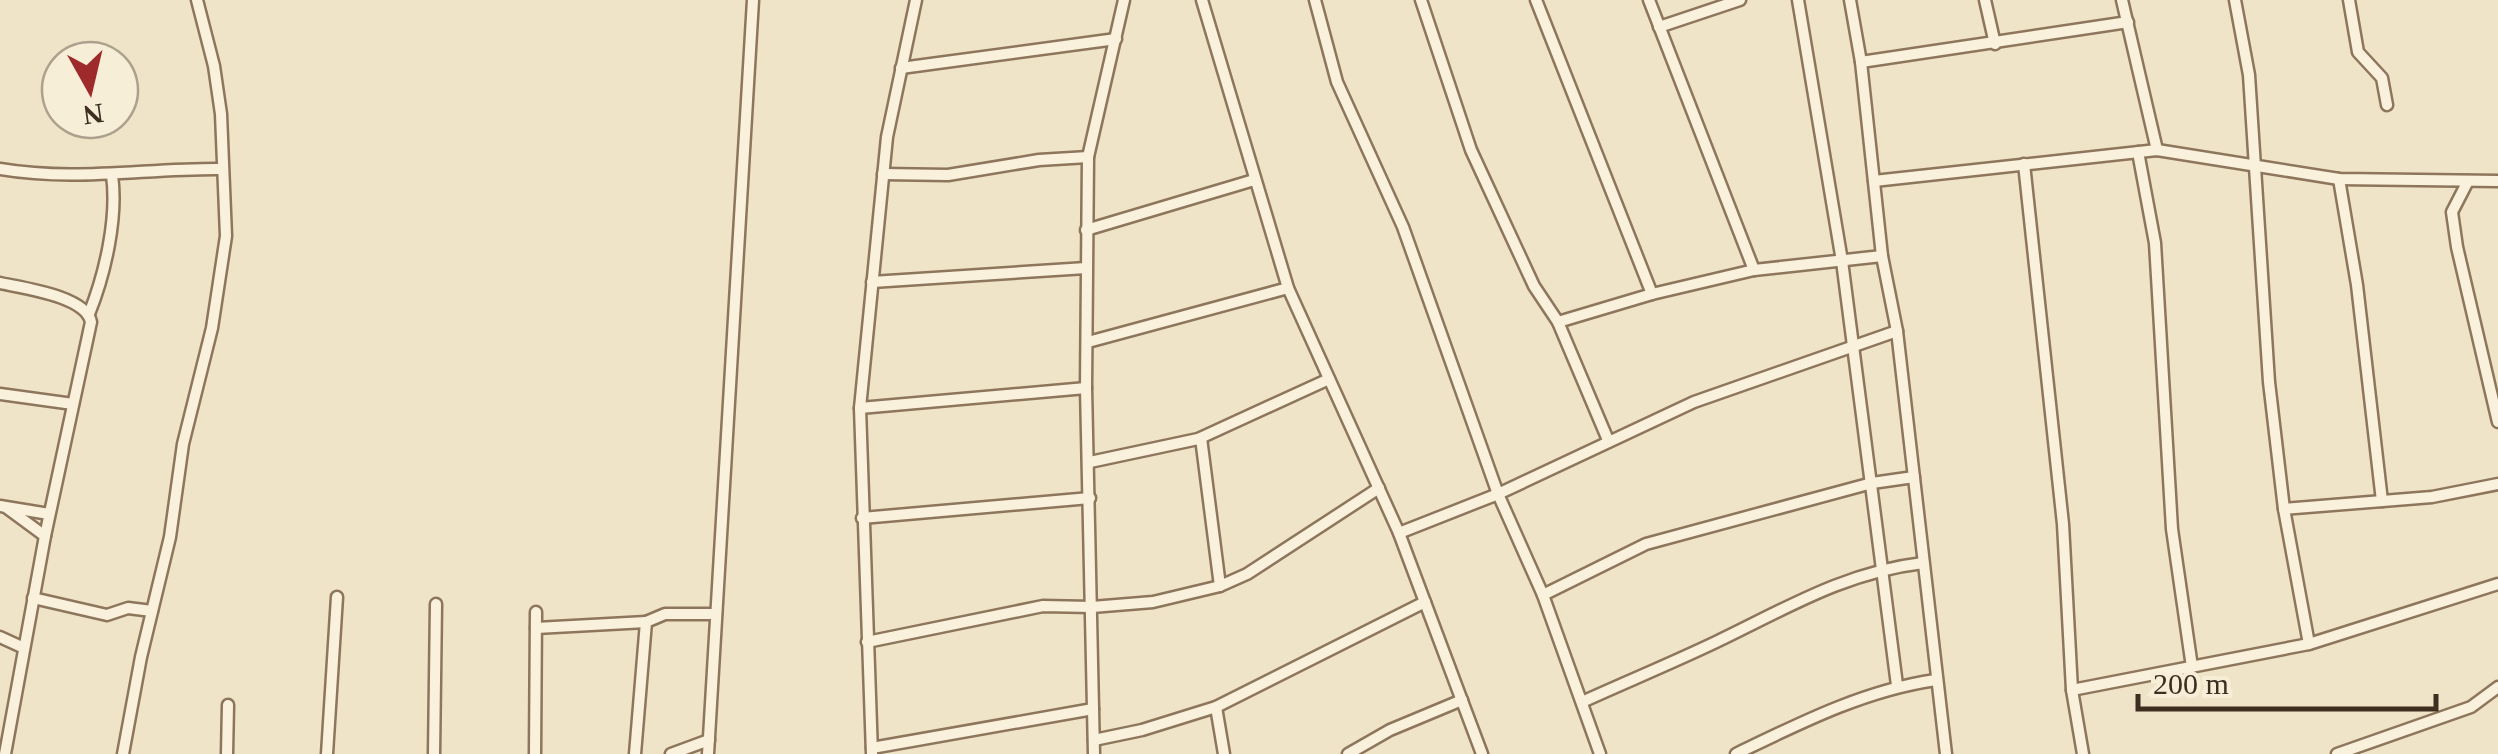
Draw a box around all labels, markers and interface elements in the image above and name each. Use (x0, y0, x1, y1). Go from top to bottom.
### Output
north arrow (40, 40, 140, 140)
text: N (81, 98, 106, 131)
scale bar (2138, 649, 2436, 711)
text: 200 m (2153, 667, 2229, 700)

